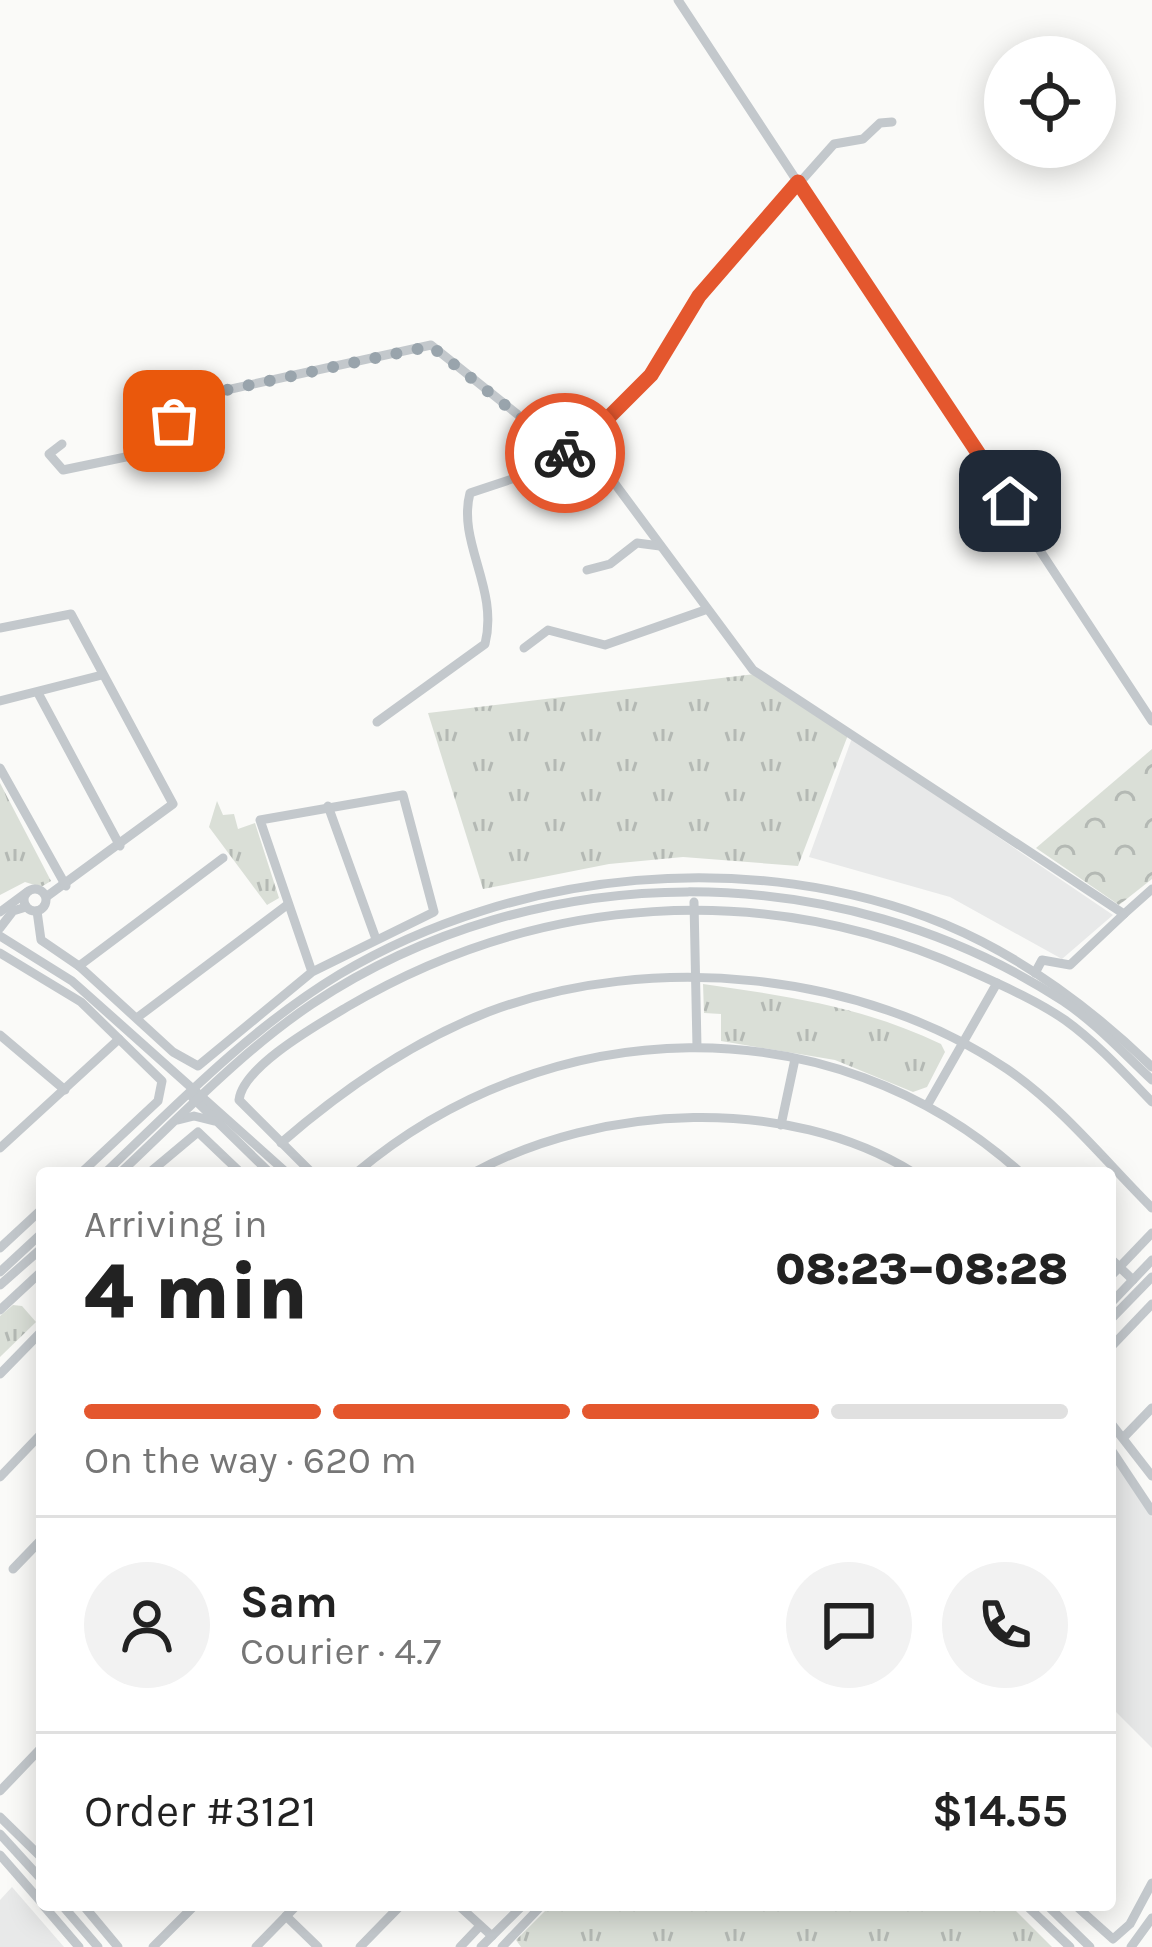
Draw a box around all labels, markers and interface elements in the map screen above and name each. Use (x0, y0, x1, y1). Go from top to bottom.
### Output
map controls (984, 36, 1116, 168)
button: locate (984, 36, 1116, 168)
pin (123, 370, 225, 472)
icon: bag (141, 388, 207, 454)
courier (505, 393, 625, 513)
icon: bike (532, 420, 598, 486)
pin (959, 450, 1061, 552)
icon: home (977, 468, 1043, 534)
text: Arriving in (84, 1201, 267, 1247)
text: 08:23–08:28 (775, 1243, 1068, 1295)
text: 4 min (84, 1246, 308, 1338)
text: On the way · 620 m (84, 1437, 417, 1483)
button: person (84, 1562, 210, 1688)
button: chat (786, 1562, 912, 1688)
button: phone (942, 1562, 1068, 1688)
text: Sam (240, 1576, 338, 1628)
text: Courier · 4.7 (240, 1628, 441, 1674)
text: Order #3121 (84, 1785, 317, 1837)
text: $14.55 (932, 1785, 1068, 1837)

